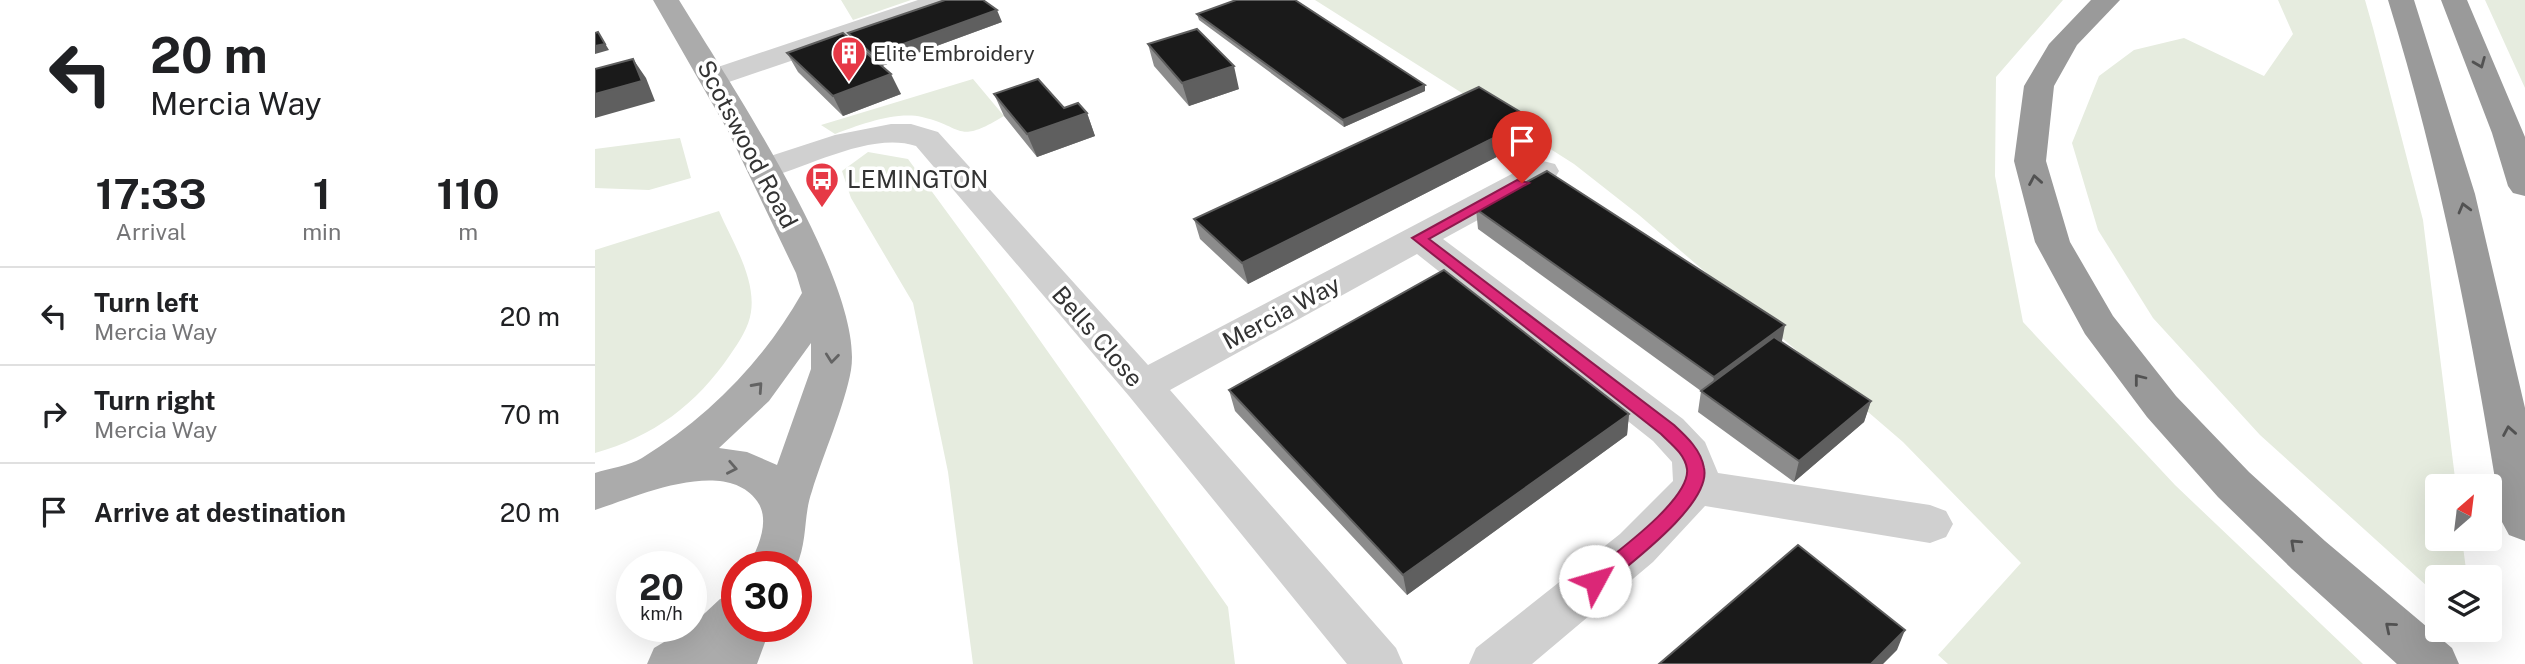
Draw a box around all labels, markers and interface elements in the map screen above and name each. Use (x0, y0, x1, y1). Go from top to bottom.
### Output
text: 20 m (150, 26, 268, 84)
icon: left (35, 28, 126, 119)
building icon: Elite Embroidery (830, 34, 868, 83)
place label: Elite Embroidery (873, 41, 1035, 66)
street label: Scotswood Road (692, 55, 804, 233)
one-way arrow (2471, 56, 2485, 68)
text: Mercia Way (150, 85, 322, 122)
pin (1492, 111, 1552, 183)
icon: arrive (1503, 122, 1541, 160)
bus stop icon: LEMINGTON (803, 160, 841, 209)
place label: LEMINGTON (847, 165, 988, 193)
text: 17:33 (95, 169, 207, 218)
text: 1 (313, 169, 331, 218)
text: 110 (437, 169, 500, 218)
one-way arrow (2028, 174, 2043, 186)
one-way arrow (2457, 202, 2472, 214)
text: Arrival (116, 218, 187, 245)
text: min (302, 218, 341, 245)
text: m (458, 218, 478, 245)
street label: Mercia Way (1218, 269, 1345, 355)
street label: Bells Close (1047, 280, 1149, 392)
text: Turn left (94, 287, 199, 318)
icon: left (35, 297, 73, 335)
text: 20 m (500, 301, 560, 332)
text: Mercia Way (94, 318, 217, 345)
one-way arrow (824, 352, 839, 364)
one-way arrow (2134, 375, 2147, 387)
one-way arrow (750, 383, 762, 396)
text: Turn right (94, 385, 216, 416)
icon: right (35, 395, 73, 433)
text: 70 m (500, 399, 560, 430)
text: Mercia Way (94, 416, 217, 443)
one-way arrow (2502, 425, 2517, 437)
one-way arrow (726, 459, 738, 474)
north arrow (2425, 474, 2503, 551)
map controls (2425, 474, 2502, 642)
icon: arrive (35, 493, 73, 531)
text: Arrive at destination (94, 497, 346, 528)
text: 20 m (500, 497, 560, 528)
one-way arrow (2290, 540, 2303, 553)
position arrow (1558, 544, 1632, 618)
speed limit sign: 30 (721, 551, 812, 642)
button: layers (2425, 565, 2502, 642)
text: 20 (639, 567, 684, 608)
text: km/h (640, 603, 683, 624)
one-way arrow (2385, 623, 2398, 635)

